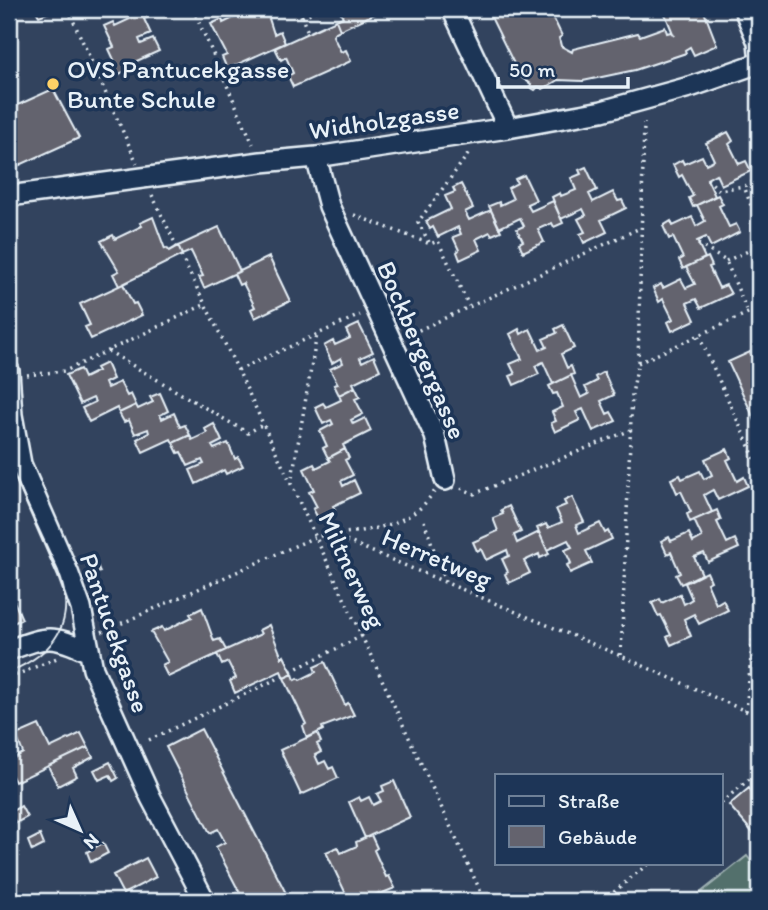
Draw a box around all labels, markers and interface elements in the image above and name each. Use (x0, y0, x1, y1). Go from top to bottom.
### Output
scale bar (498, 46, 628, 90)
place label: OVS Pantucekgasse Bunte Schule (67, 53, 289, 115)
text: 50 m (509, 57, 556, 82)
marker: OVS Pantucekgasse Bunte Schule (45, 76, 61, 92)
street label: Widholzgasse (307, 94, 461, 146)
street label: Bockbergergasse (370, 256, 474, 444)
street label: Miltnerweg (311, 507, 393, 634)
street label: Herretweg (377, 521, 497, 596)
street label: Pantucekgasse (73, 549, 157, 717)
legend (495, 774, 722, 864)
text: Straße (558, 788, 619, 813)
north arrow (46, 794, 116, 864)
text: Gebäude (558, 824, 637, 849)
text: N (79, 829, 104, 854)

